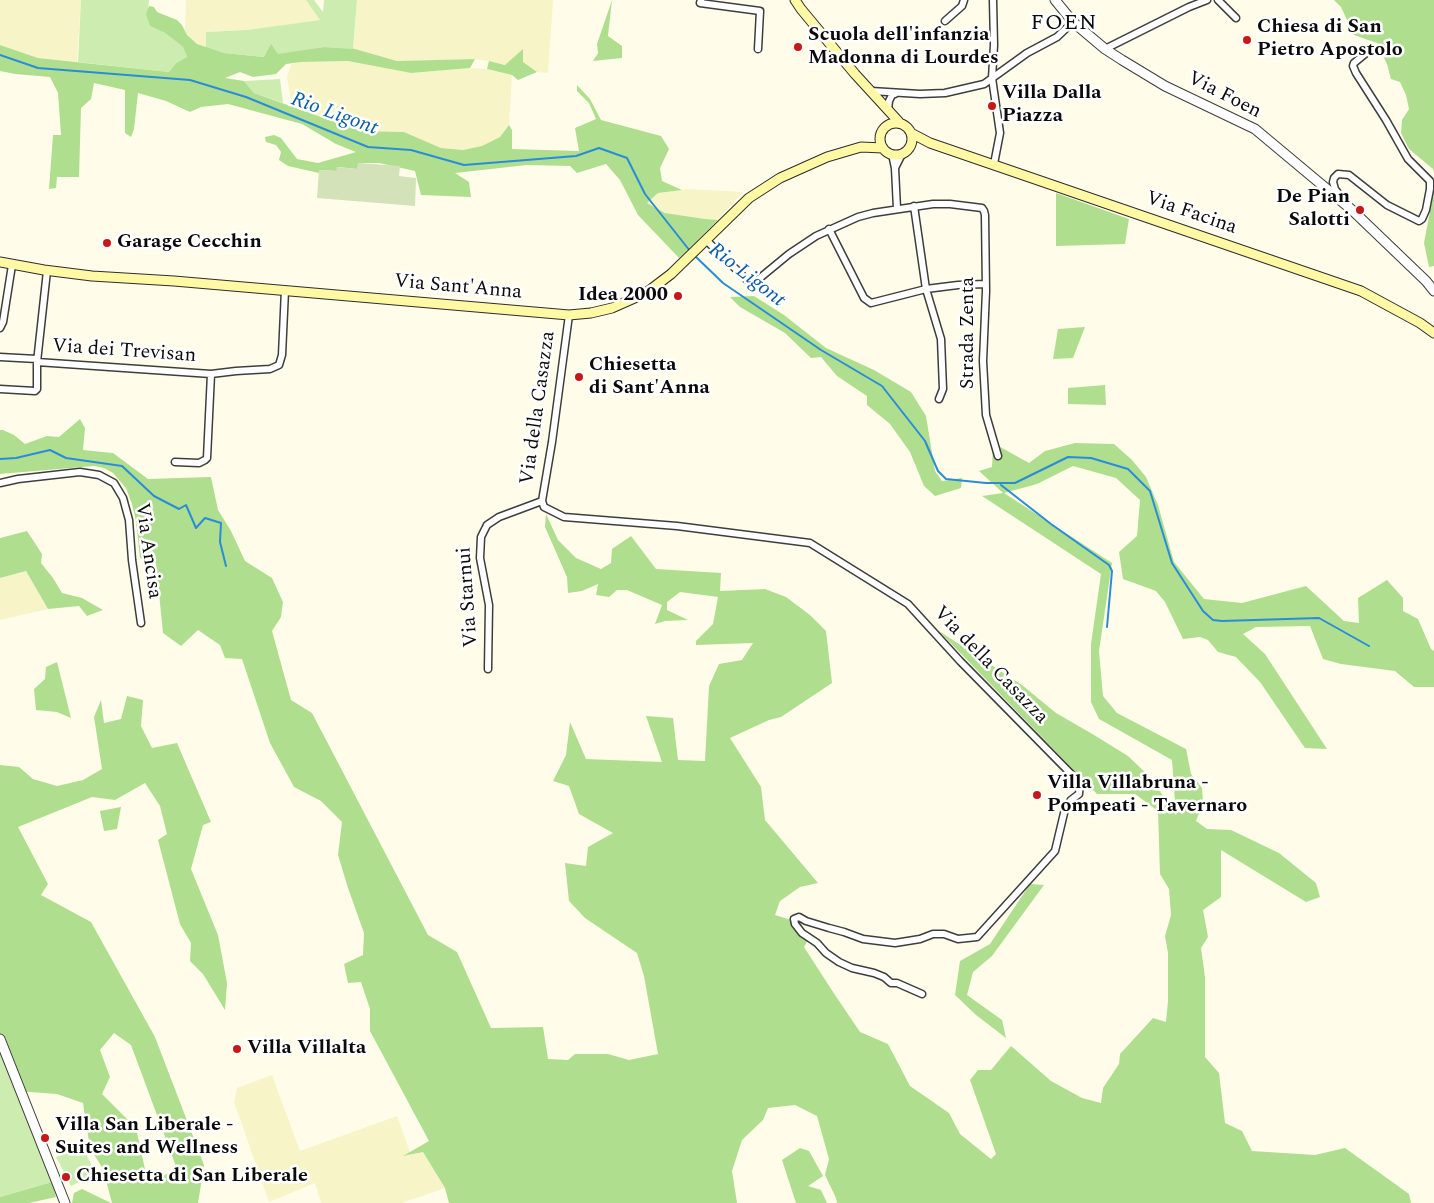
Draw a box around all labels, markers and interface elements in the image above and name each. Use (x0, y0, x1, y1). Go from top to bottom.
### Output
district label: FOEN (1030, 12, 1098, 38)
place label: Chiesa di San Pietro Apostolo (1257, 16, 1403, 63)
place label: Scuola dell'infanzia Madonna di Lourdes (808, 24, 999, 71)
marker: Chiesa di San Pietro Apostolo (1241, 34, 1253, 46)
marker: Scuola dell'infanzia Madonna di Lourdes (792, 41, 804, 53)
street label: Via Foen (1183, 67, 1265, 125)
place label: Villa Dalla Piazza (1002, 82, 1102, 129)
water label: Rio Ligont (287, 88, 381, 142)
marker: Villa Dalla Piazza (986, 100, 998, 112)
place label: De Pian Salotti (1276, 186, 1350, 233)
street label: Via Facina (1142, 187, 1240, 241)
marker: De Pian Salotti (1354, 204, 1366, 216)
place label: Garage Cecchin (117, 231, 262, 255)
marker: Garage Cecchin (101, 237, 113, 249)
water label: Rio Ligont (703, 238, 789, 314)
street label: Via Sant'Anna (393, 270, 523, 306)
street label: Strada Zenta (957, 277, 981, 389)
place label: Idea 2000 (578, 284, 668, 308)
marker: Idea 2000 (672, 290, 684, 302)
street label: Via della Casazza (516, 330, 562, 486)
street label: Via dei Trevisan (51, 335, 197, 369)
place label: Chiesetta di Sant'Anna (589, 354, 710, 401)
marker: Chiesetta di Sant'Anna (573, 371, 585, 383)
street label: Via Ancisa (128, 501, 166, 601)
street label: Via Starnui (454, 546, 484, 648)
street label: Via della Casazza (928, 602, 1052, 730)
place label: Villa Villabruna - Pompeati - Tavernaro (1047, 772, 1247, 819)
marker: Villa Villabruna - Pompeati - Tavernaro (1031, 789, 1043, 801)
place label: Villa Villalta (247, 1037, 366, 1061)
marker: Villa Villalta (231, 1043, 243, 1055)
place label: Villa San Liberale - Suites and Wellness (55, 1114, 238, 1161)
marker: Villa San Liberale - Suites and Wellness (39, 1132, 51, 1144)
place label: Chiesetta di San Liberale (76, 1165, 308, 1189)
marker: Chiesetta di San Liberale (60, 1171, 72, 1183)

